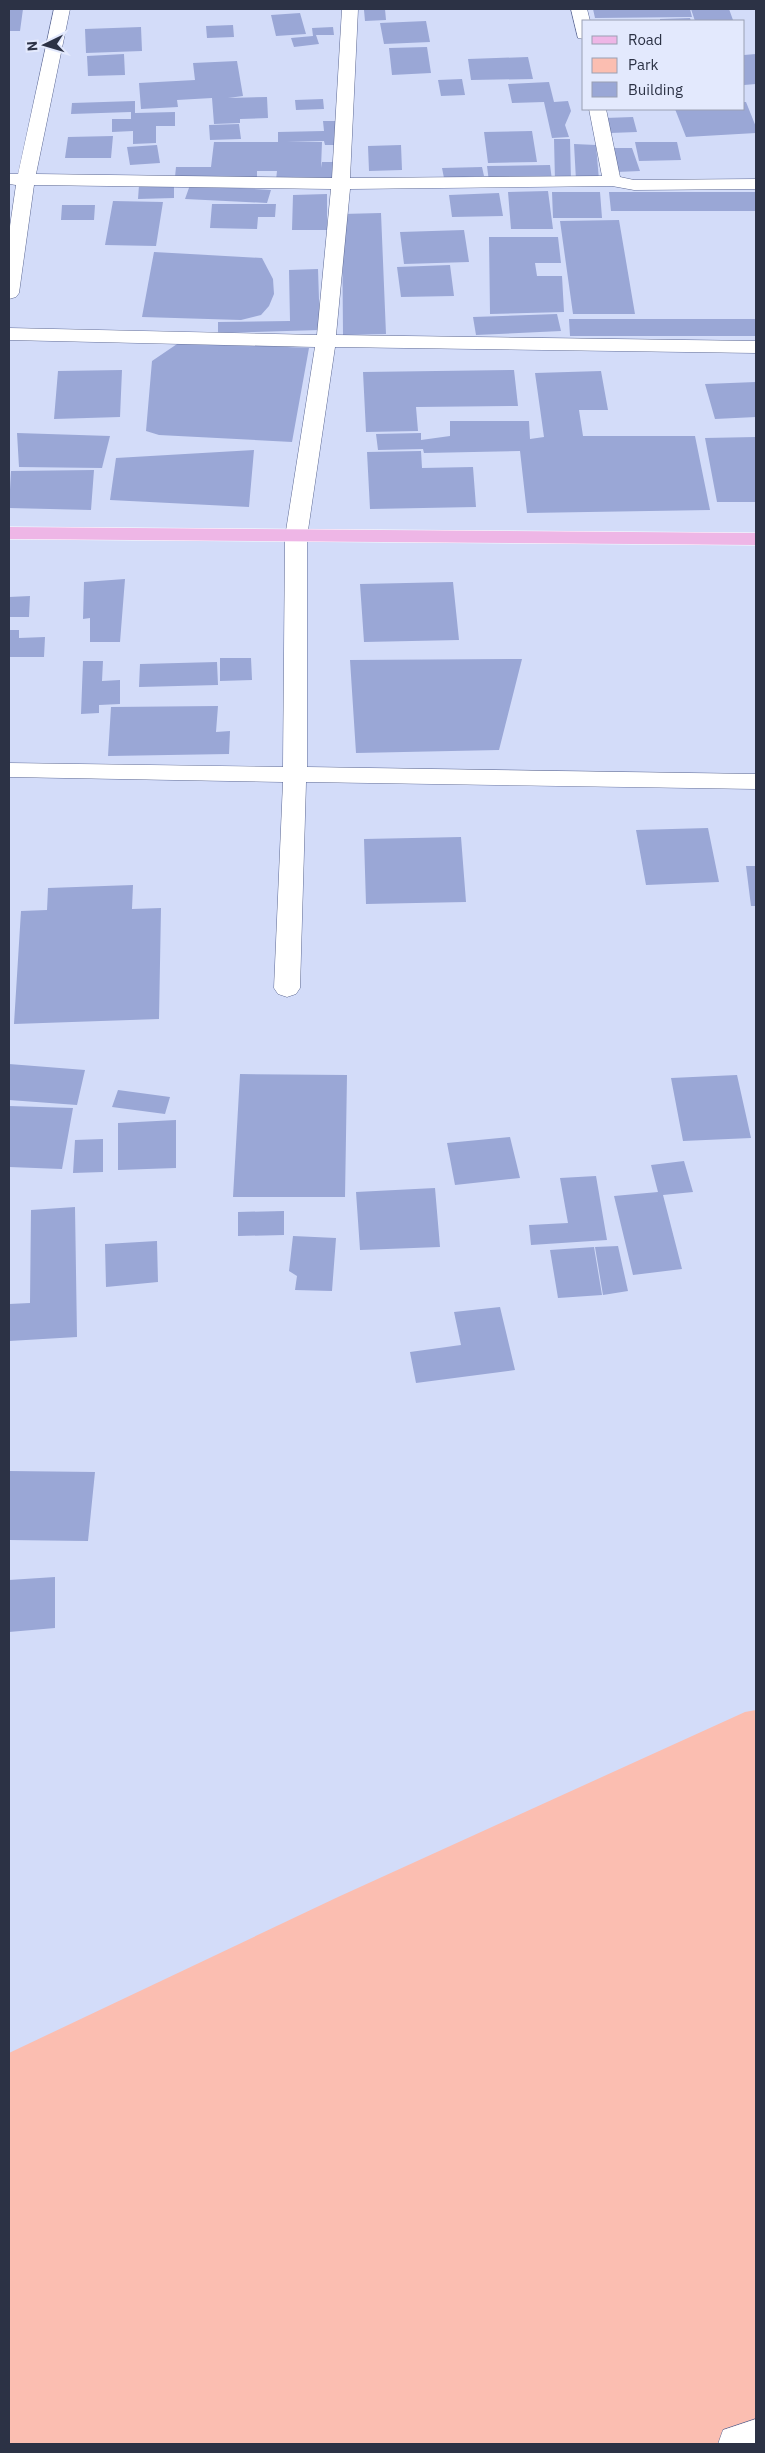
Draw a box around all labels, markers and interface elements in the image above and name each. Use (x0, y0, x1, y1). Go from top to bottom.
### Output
north arrow (20, 20, 70, 70)
legend (582, 20, 745, 110)
text: Road (628, 30, 663, 49)
text: N (23, 40, 41, 52)
text: Park (628, 55, 658, 74)
text: Building (628, 80, 683, 99)

